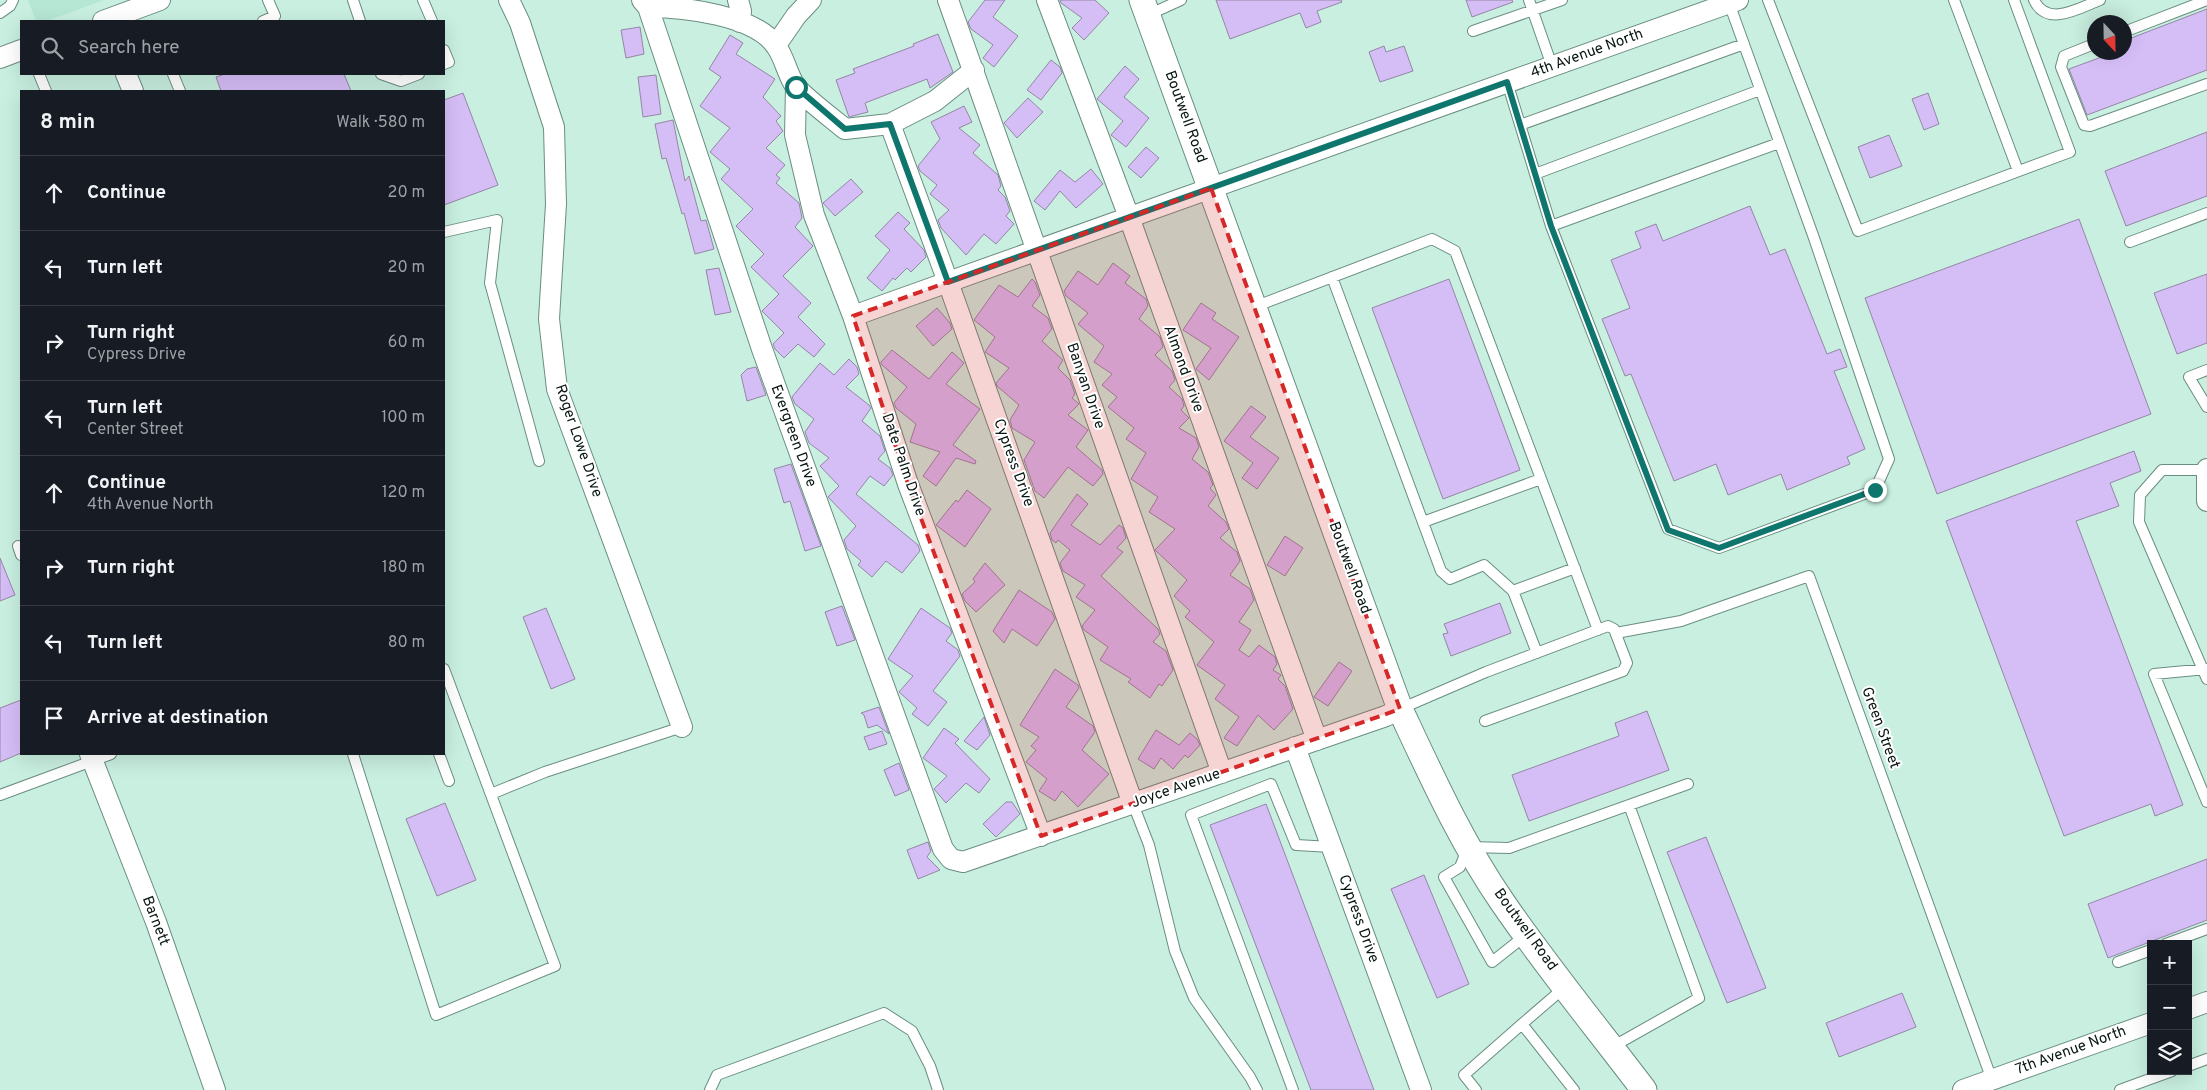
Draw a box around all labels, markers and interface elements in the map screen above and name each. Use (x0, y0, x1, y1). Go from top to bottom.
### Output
north arrow (2087, 15, 2132, 60)
search box (20, 20, 445, 75)
street label: 4th Avenue North (1528, 25, 1646, 83)
icon: search (38, 34, 66, 62)
text: Search here (78, 36, 180, 60)
street label: Boutwell Road (1159, 68, 1211, 166)
route start (785, 76, 808, 99)
text: 8 min (40, 109, 95, 136)
text: Walk · 580 m (336, 113, 425, 133)
icon: ahead (40, 179, 68, 207)
text: Continue (87, 181, 166, 205)
text: 20 m (388, 183, 425, 203)
icon: left (40, 254, 68, 282)
text: Turn left (87, 256, 163, 280)
text: 20 m (388, 258, 425, 278)
text: Turn right (87, 321, 175, 345)
street label: Almond Drive (1158, 323, 1208, 415)
icon: right (40, 329, 68, 357)
text: 60 m (388, 333, 425, 353)
street label: Banyan Drive (1061, 340, 1109, 432)
text: Cypress Drive (87, 345, 186, 365)
street label: Roger Lowe Drive (550, 382, 606, 500)
street label: Evergreen Drive (766, 382, 820, 490)
text: Turn left (87, 396, 163, 420)
icon: left (40, 404, 68, 432)
text: 100 m (381, 408, 425, 428)
street label: Date Palm Drive (877, 411, 929, 519)
street label: Cypress Drive (988, 416, 1038, 510)
text: Center Street (87, 420, 184, 440)
text: Continue (87, 471, 166, 495)
icon: ahead (40, 479, 68, 507)
route end (1864, 479, 1887, 502)
text: 120 m (382, 483, 425, 503)
text: 4th Avenue North (87, 495, 213, 515)
street label: Boutwell Road (1323, 519, 1375, 617)
icon: right (40, 554, 68, 582)
text: Turn right (87, 556, 175, 580)
text: 180 m (382, 558, 425, 578)
icon: left (40, 629, 68, 657)
text: Turn left (87, 631, 163, 655)
text: 80 m (388, 633, 425, 653)
street label: Green Street (1856, 685, 1904, 771)
icon: arrive (40, 704, 68, 732)
text: Arrive at destination (87, 706, 268, 730)
street label: Joyce Avenue (1129, 765, 1223, 813)
street label: Cypress Drive (1333, 872, 1383, 966)
street label: Boutwell Road (1489, 885, 1561, 975)
street label: Barnett (137, 894, 173, 948)
map controls (2147, 940, 2192, 1075)
button: + (2147, 940, 2192, 985)
button: − (2147, 985, 2192, 1030)
street label: 7th Avenue North (2013, 1022, 2129, 1080)
button: layers (2147, 1030, 2192, 1075)

